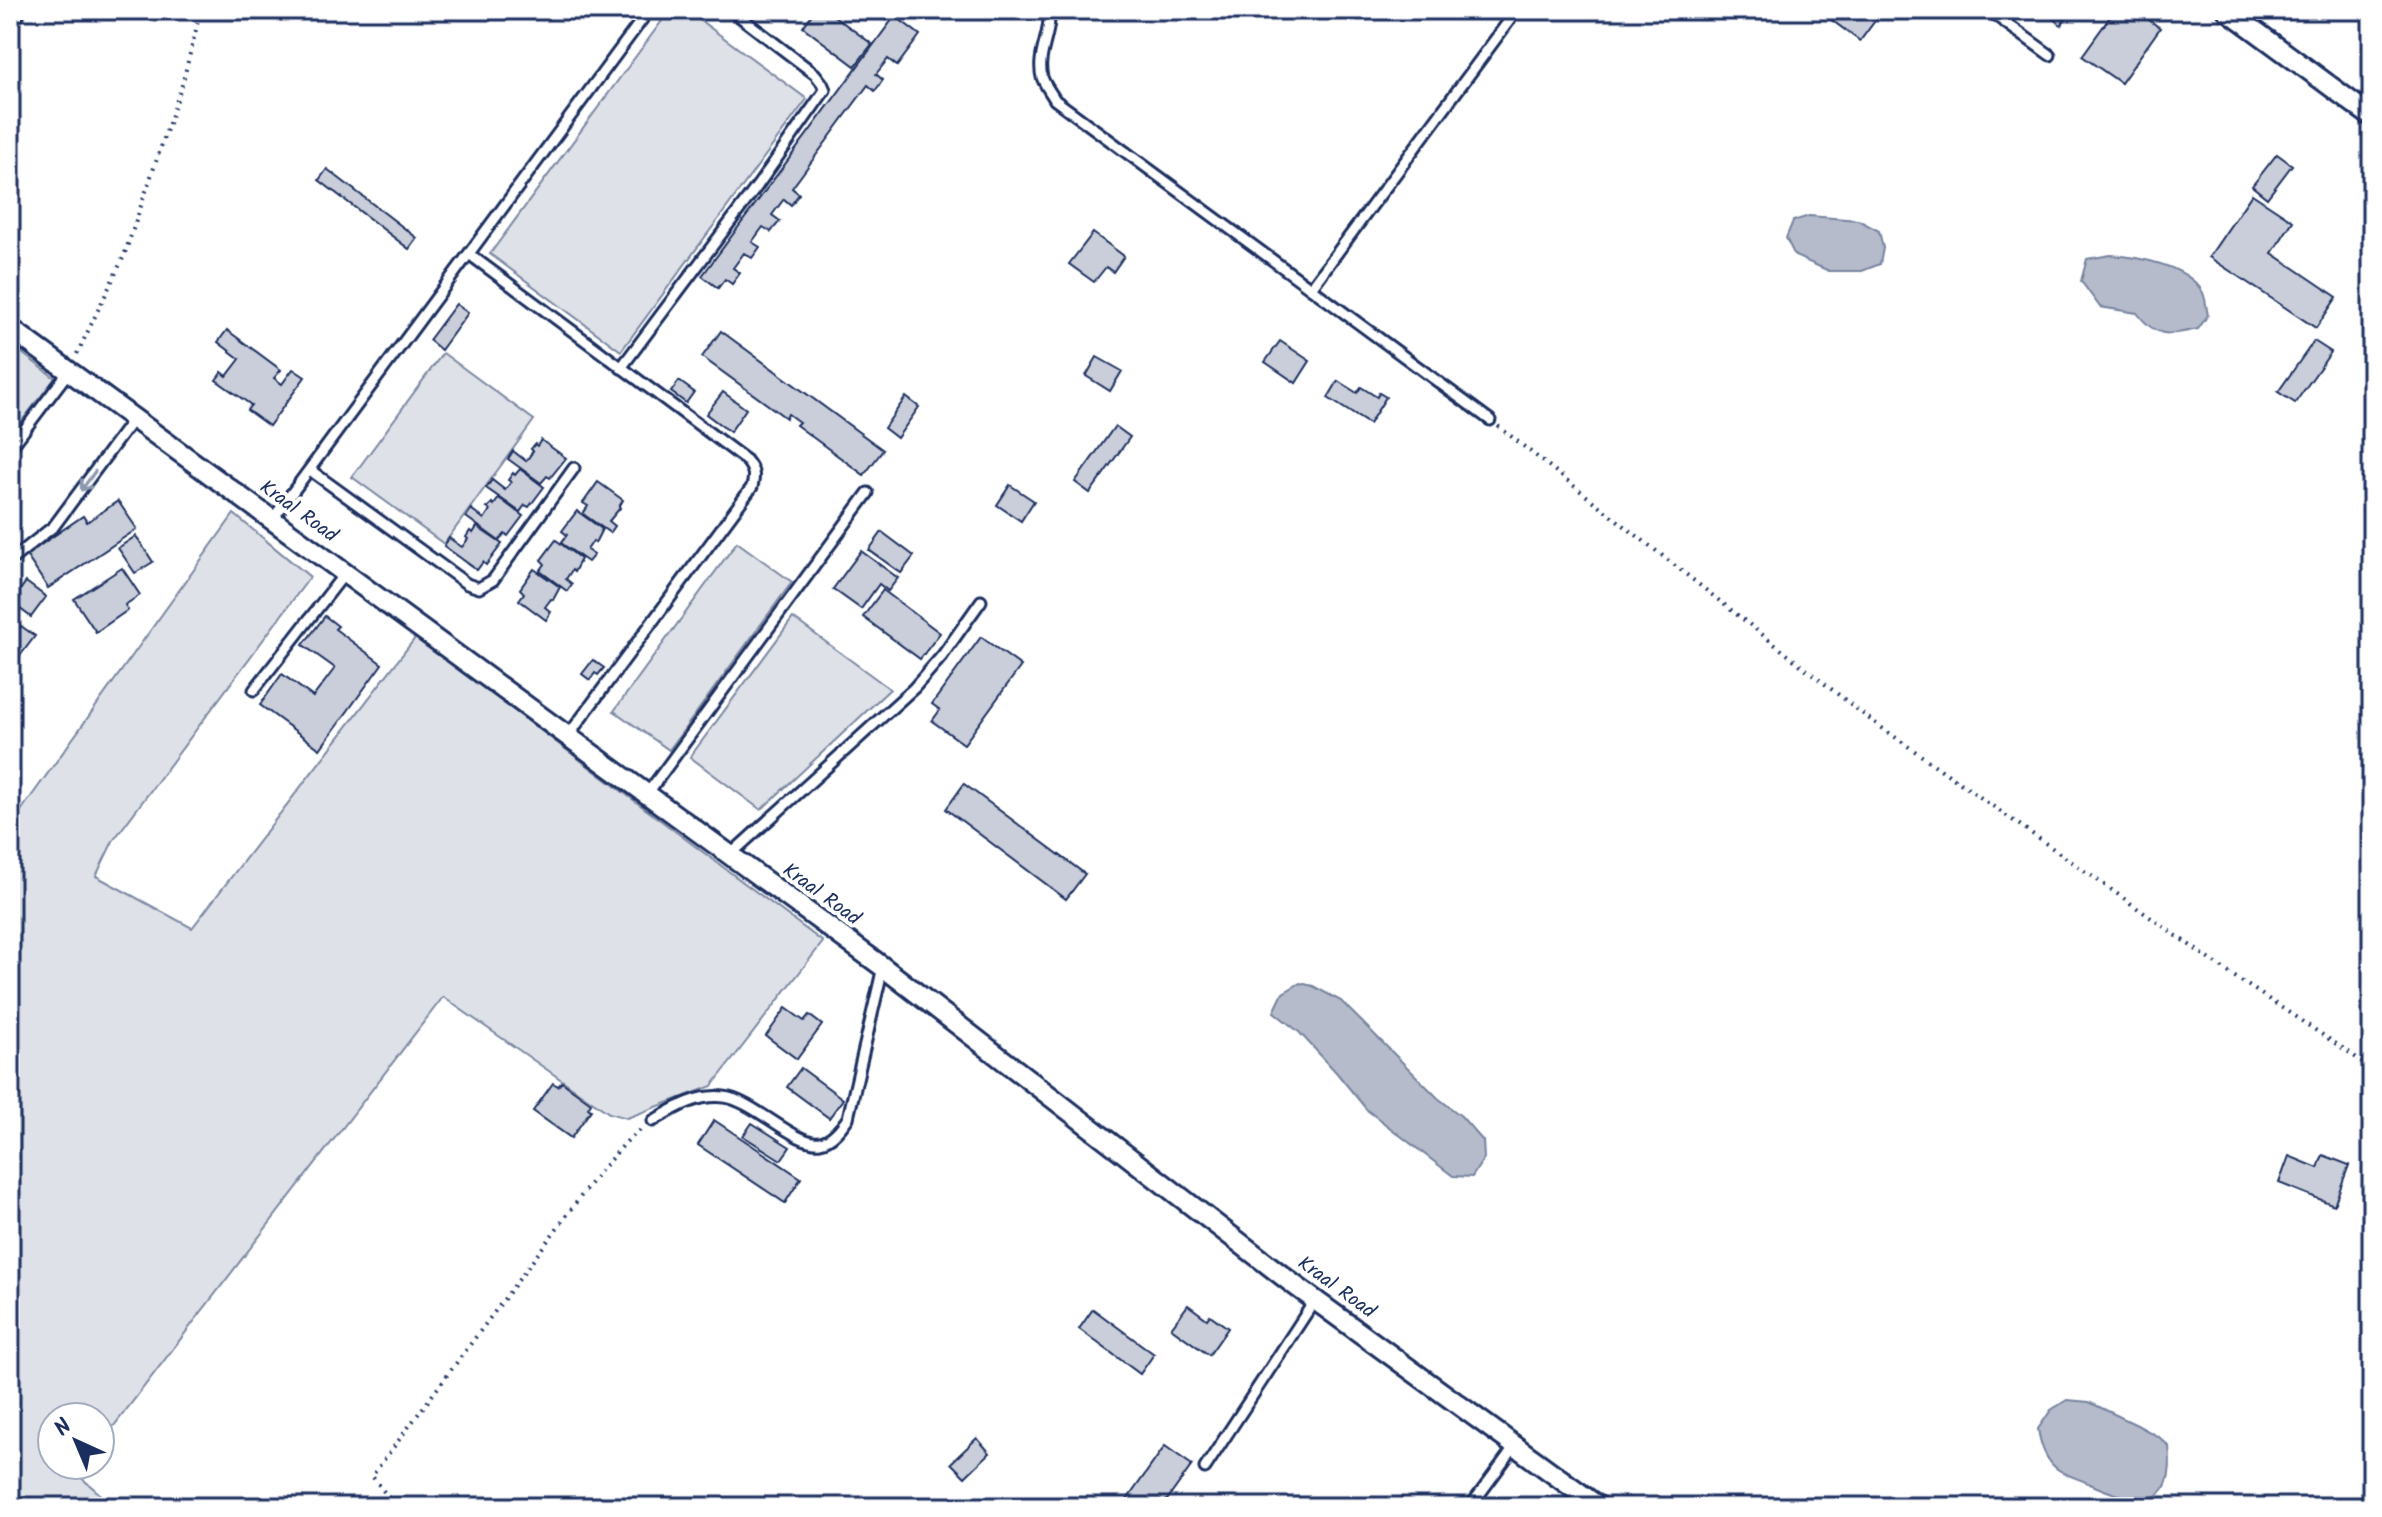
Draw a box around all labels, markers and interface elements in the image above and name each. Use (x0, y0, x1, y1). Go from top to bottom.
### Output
one-way arrow (80, 470, 96, 492)
street label: Kraal Road (252, 473, 345, 552)
street label: Kraal Road (775, 856, 868, 935)
street label: Kraal Road (1290, 1249, 1383, 1328)
north arrow (36, 1401, 116, 1481)
text: N (47, 1411, 81, 1446)

